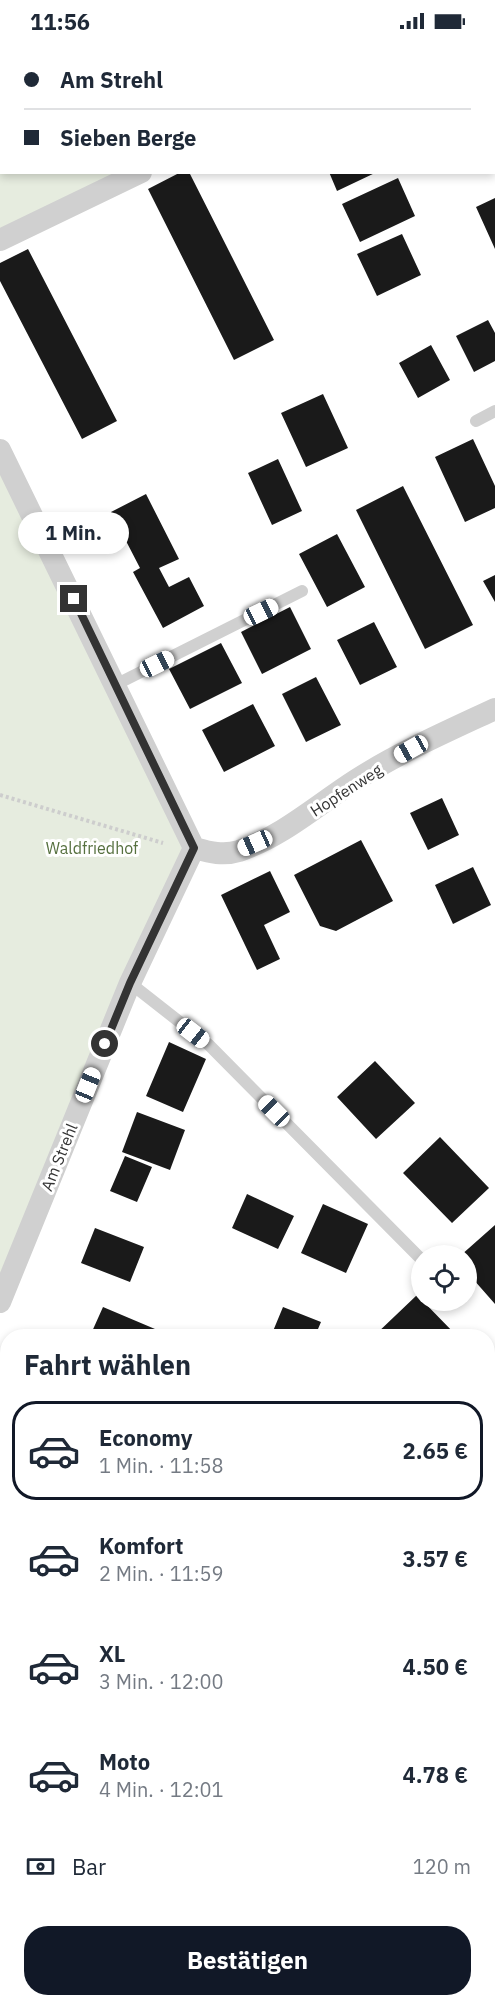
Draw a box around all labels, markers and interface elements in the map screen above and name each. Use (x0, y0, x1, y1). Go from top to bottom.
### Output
text: 11:56 (30, 7, 90, 36)
text: Am Strehl (60, 65, 163, 94)
text: Sieben Berge (60, 123, 196, 152)
callout: 1 Min. (19, 512, 130, 554)
text: 1 Min. (45, 519, 102, 546)
route end (60, 585, 87, 612)
car (241, 596, 281, 628)
car (137, 648, 177, 680)
car (391, 732, 431, 766)
street label: Hopfenweg (306, 759, 386, 821)
car (235, 827, 275, 859)
park label: Waldfriedhof (46, 838, 138, 858)
car (173, 1015, 213, 1051)
route start (91, 1030, 118, 1057)
car (73, 1065, 103, 1105)
car (255, 1092, 293, 1130)
street label: Am Strehl (36, 1120, 82, 1194)
map controls (411, 1245, 477, 1311)
button: locate (411, 1245, 477, 1311)
text: Fahrt wählen (24, 1347, 191, 1382)
text: Economy (99, 1423, 193, 1452)
icon: car (27, 1424, 81, 1478)
text: 2.65 € (403, 1436, 468, 1465)
text: 1 Min. · 11:58 (99, 1452, 224, 1479)
text: Komfort (99, 1531, 184, 1560)
icon: car (27, 1532, 81, 1586)
text: 3.57 € (403, 1544, 468, 1573)
text: 2 Min. · 11:59 (99, 1560, 224, 1587)
text: XL (99, 1639, 125, 1668)
icon: car (27, 1640, 81, 1694)
text: 4.50 € (403, 1652, 468, 1681)
text: 3 Min. · 12:00 (99, 1668, 224, 1695)
text: Moto (99, 1747, 150, 1776)
icon: car (27, 1748, 81, 1802)
text: 4.78 € (403, 1760, 468, 1789)
text: 4 Min. · 12:01 (99, 1776, 224, 1803)
icon: cash (24, 1850, 57, 1883)
text: Bar (72, 1852, 106, 1881)
text: 120 m (413, 1853, 471, 1880)
button: Bestätigen (24, 1926, 471, 1995)

